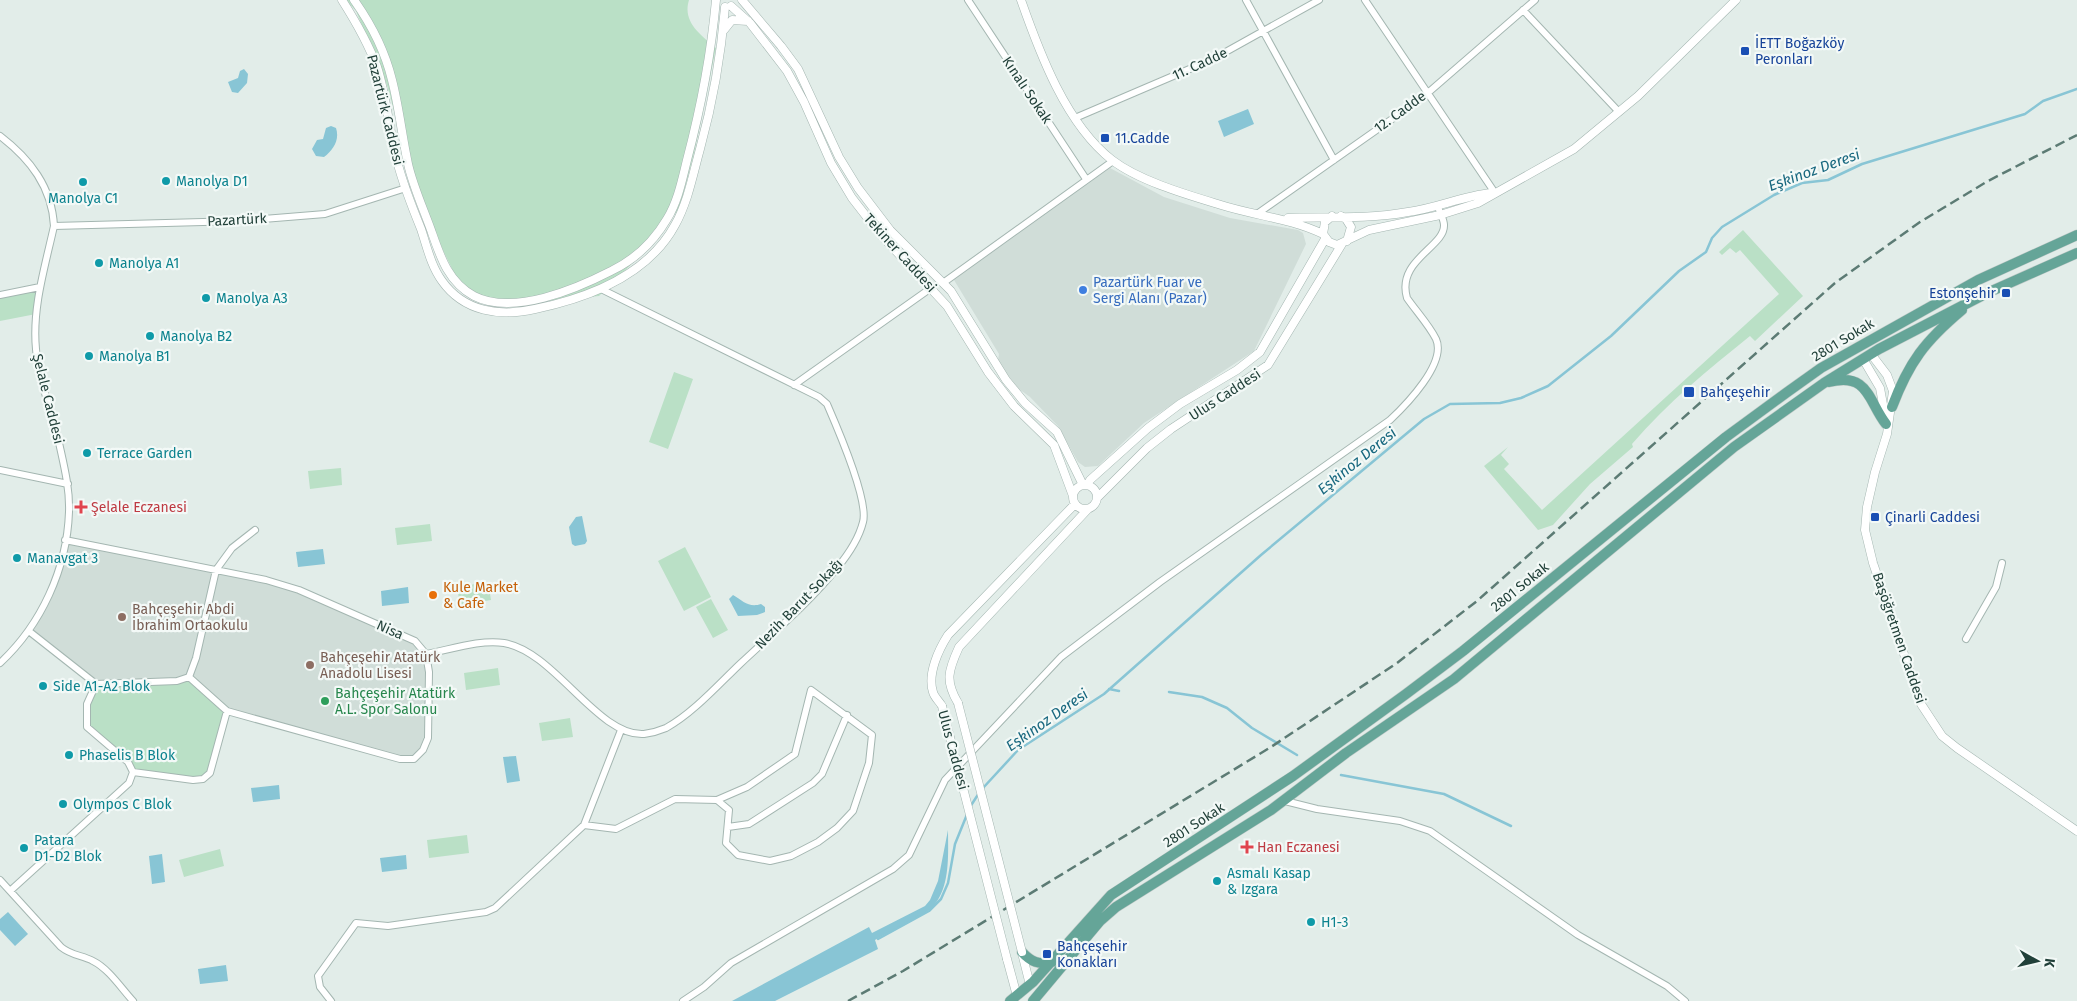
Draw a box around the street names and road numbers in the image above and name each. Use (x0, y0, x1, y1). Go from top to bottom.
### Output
street label: 11. Cadde (1170, 44, 1230, 84)
street label: Pazartürk Caddesi (363, 53, 407, 167)
street label: Kınalı Sokak (998, 53, 1056, 127)
street label: 12. Cadde (1371, 88, 1429, 136)
street label: Pazartürk (207, 210, 268, 230)
street label: Tekiner Caddesi (860, 210, 940, 296)
street label: 2801 Sokak (1809, 314, 1878, 365)
street label: Şelale Caddesi (29, 352, 67, 446)
street label: Ulus Caddesi (1186, 366, 1264, 424)
street label: Nezih Barut Sokağı (752, 555, 846, 653)
street label: 2801 Sokak (1488, 558, 1553, 615)
street label: Başöğretmen Caddesi (1869, 570, 1929, 706)
street label: Nisa (374, 617, 406, 643)
street label: Ulus Caddesi (934, 708, 972, 792)
street label: 2801 Sokak (1160, 799, 1228, 851)

